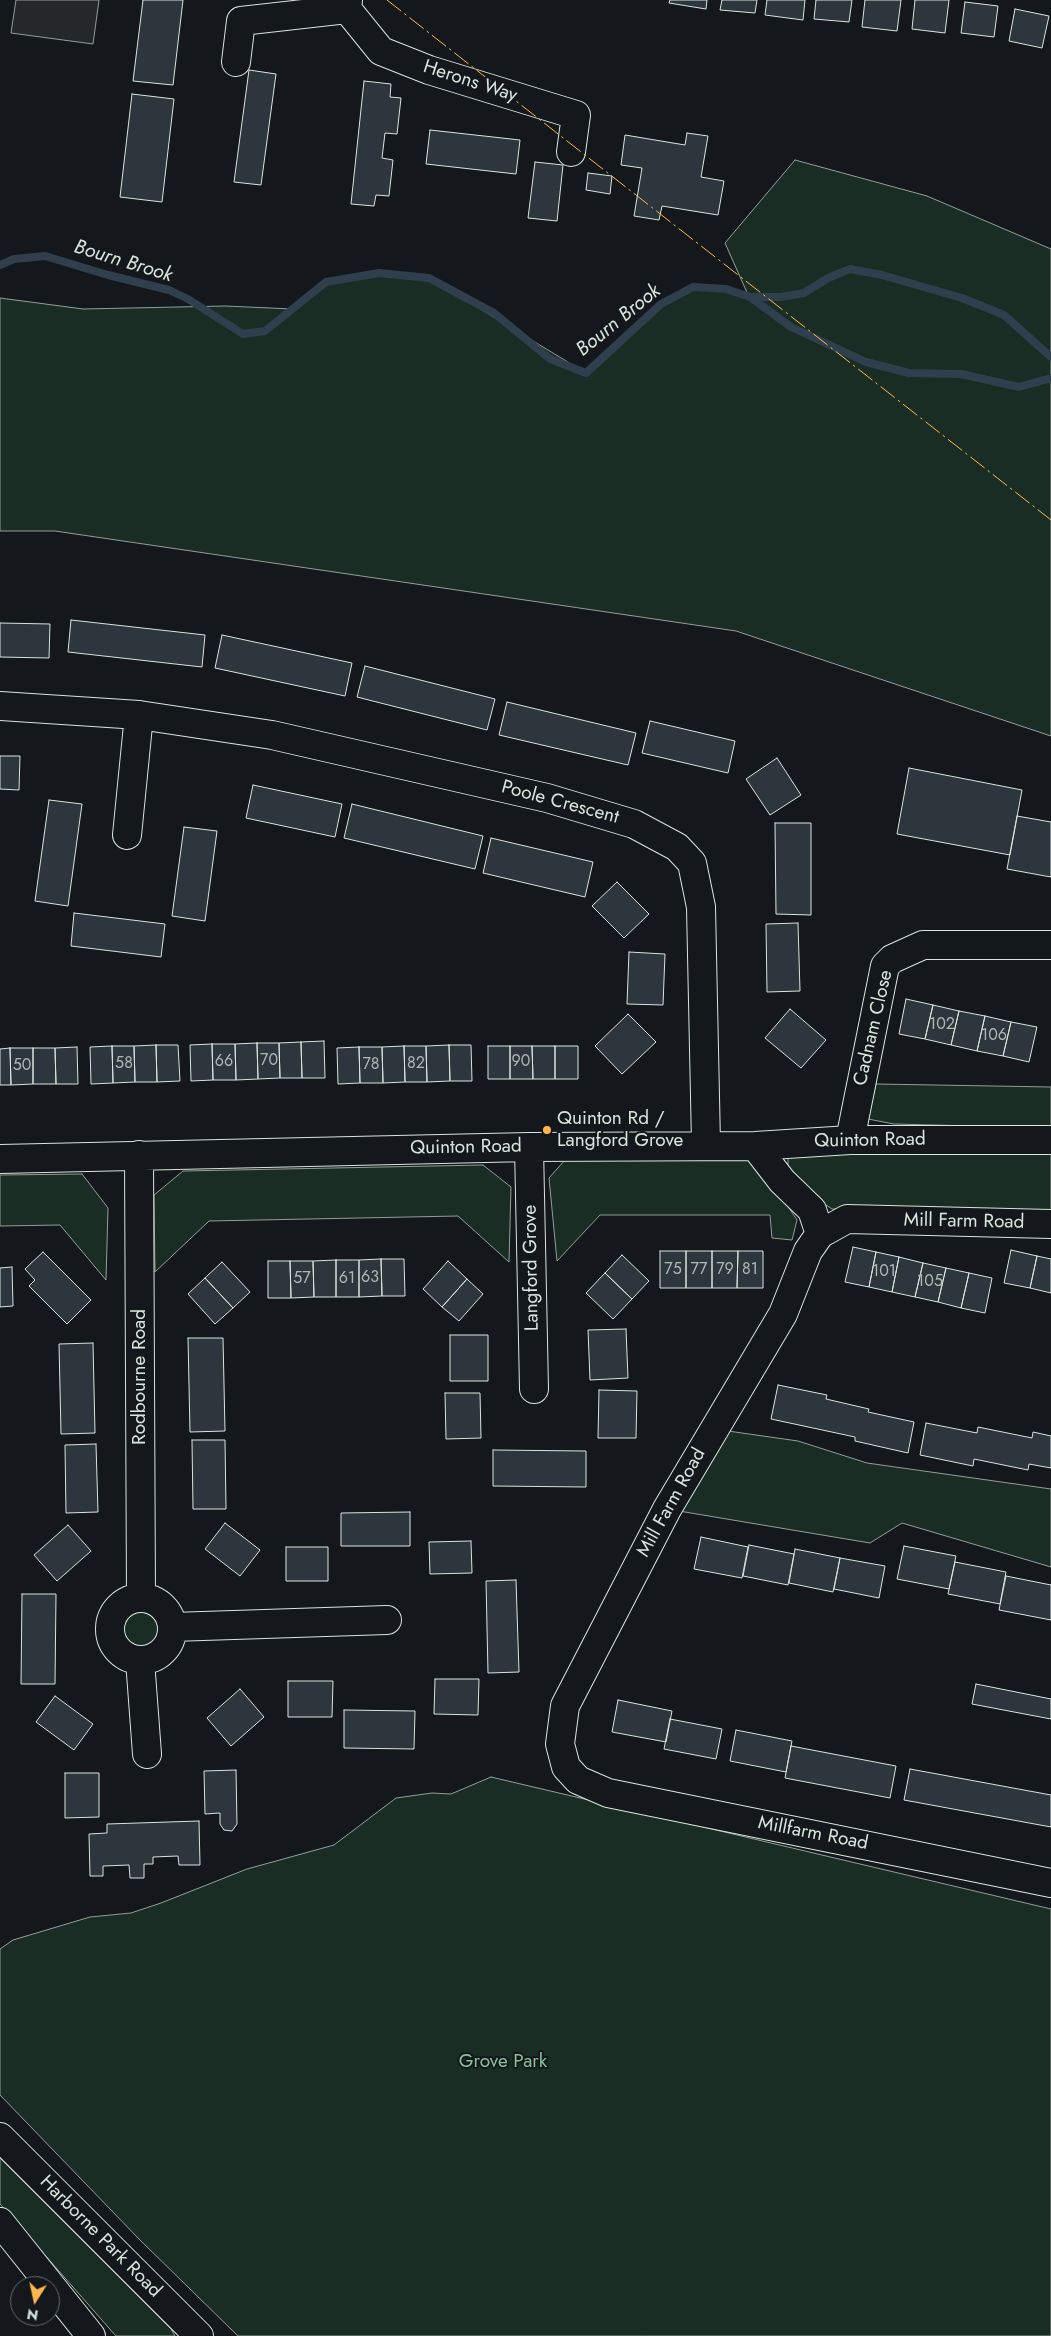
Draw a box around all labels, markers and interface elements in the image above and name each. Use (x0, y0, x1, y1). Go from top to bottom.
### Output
street label: Herons Way (420, 56, 520, 108)
water label: Bourn Brook (71, 236, 175, 288)
water label: Bourn Brook (572, 280, 666, 362)
street label: Poole Crescent (499, 776, 621, 830)
street label: Cadnam Close (850, 968, 898, 1088)
house number: 102 (929, 1015, 955, 1035)
house number: 106 (981, 1026, 1007, 1046)
house number: 70 (260, 1051, 278, 1071)
house number: 66 (215, 1052, 233, 1072)
house number: 90 (512, 1052, 530, 1072)
house number: 58 (115, 1054, 133, 1074)
house number: 82 (407, 1054, 425, 1074)
house number: 78 (362, 1055, 380, 1075)
house number: 50 (13, 1056, 31, 1076)
place label: Quinton Rd / Langford Grove (557, 1108, 683, 1152)
marker: Quinton Rd / Langford Grove (541, 1124, 553, 1136)
street label: Quinton Road (814, 1129, 926, 1153)
street label: Quinton Road (410, 1136, 522, 1160)
street label: Langford Grove (520, 1205, 544, 1331)
street label: Mill Farm Road (903, 1210, 1025, 1234)
house number: 75 (664, 1260, 682, 1280)
house number: 77 (691, 1260, 707, 1280)
house number: 79 (716, 1260, 734, 1280)
house number: 81 (742, 1260, 758, 1280)
house number: 101 (872, 1262, 896, 1282)
house number: 63 (361, 1268, 379, 1288)
house number: 57 (293, 1269, 311, 1289)
house number: 61 (339, 1269, 355, 1289)
house number: 105 (917, 1272, 943, 1292)
street label: Rodbourne Road (129, 1309, 151, 1445)
street label: Mill Farm Road (633, 1445, 711, 1561)
street label: Millfarm Road (756, 1812, 870, 1856)
park label: Grove Park (459, 2051, 547, 2073)
street label: Harborne Park Road (34, 2171, 166, 2303)
north arrow (10, 2276, 60, 2326)
text: N (25, 2304, 40, 2326)

